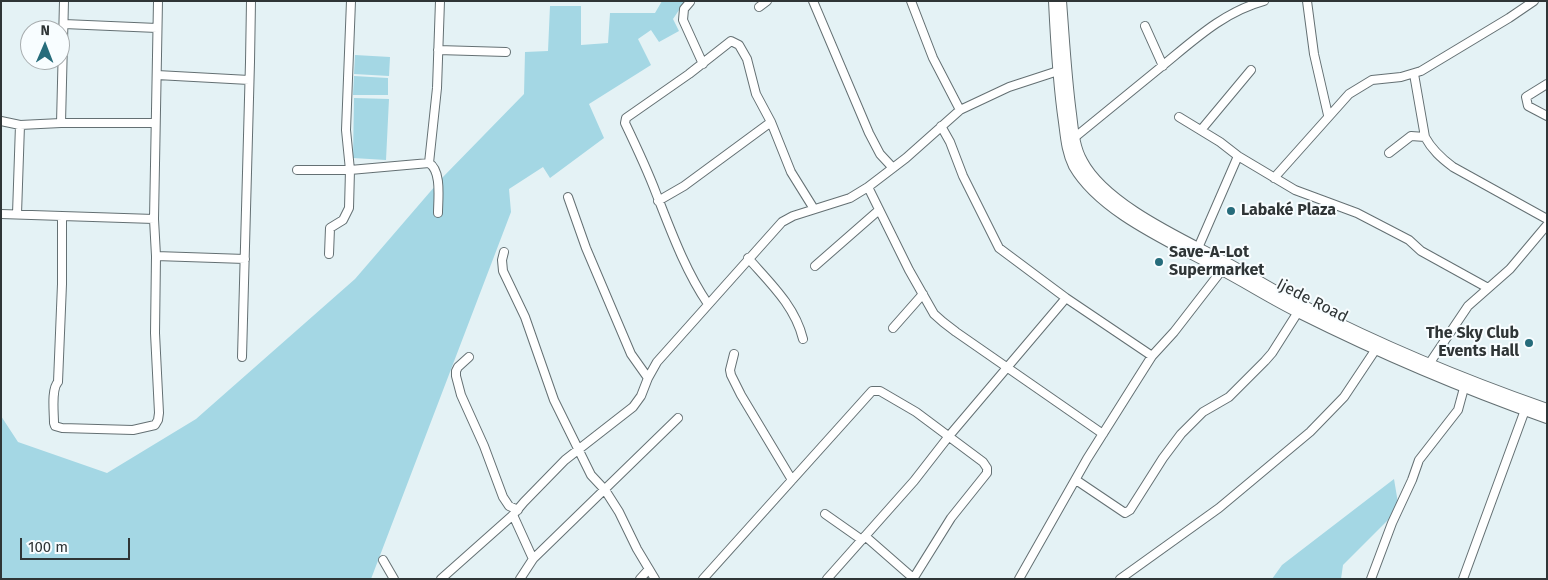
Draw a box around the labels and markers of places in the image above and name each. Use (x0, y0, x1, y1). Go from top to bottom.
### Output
place label: Labaké Plaza (1241, 201, 1336, 221)
marker: Labaké Plaza (1225, 205, 1237, 217)
place label: Save-A-Lot Supermarket (1169, 243, 1264, 281)
marker: Save-A-Lot Supermarket (1153, 256, 1165, 268)
place label: The Sky Club Events Hall (1426, 324, 1519, 362)
marker: The Sky Club Events Hall (1523, 337, 1535, 349)

